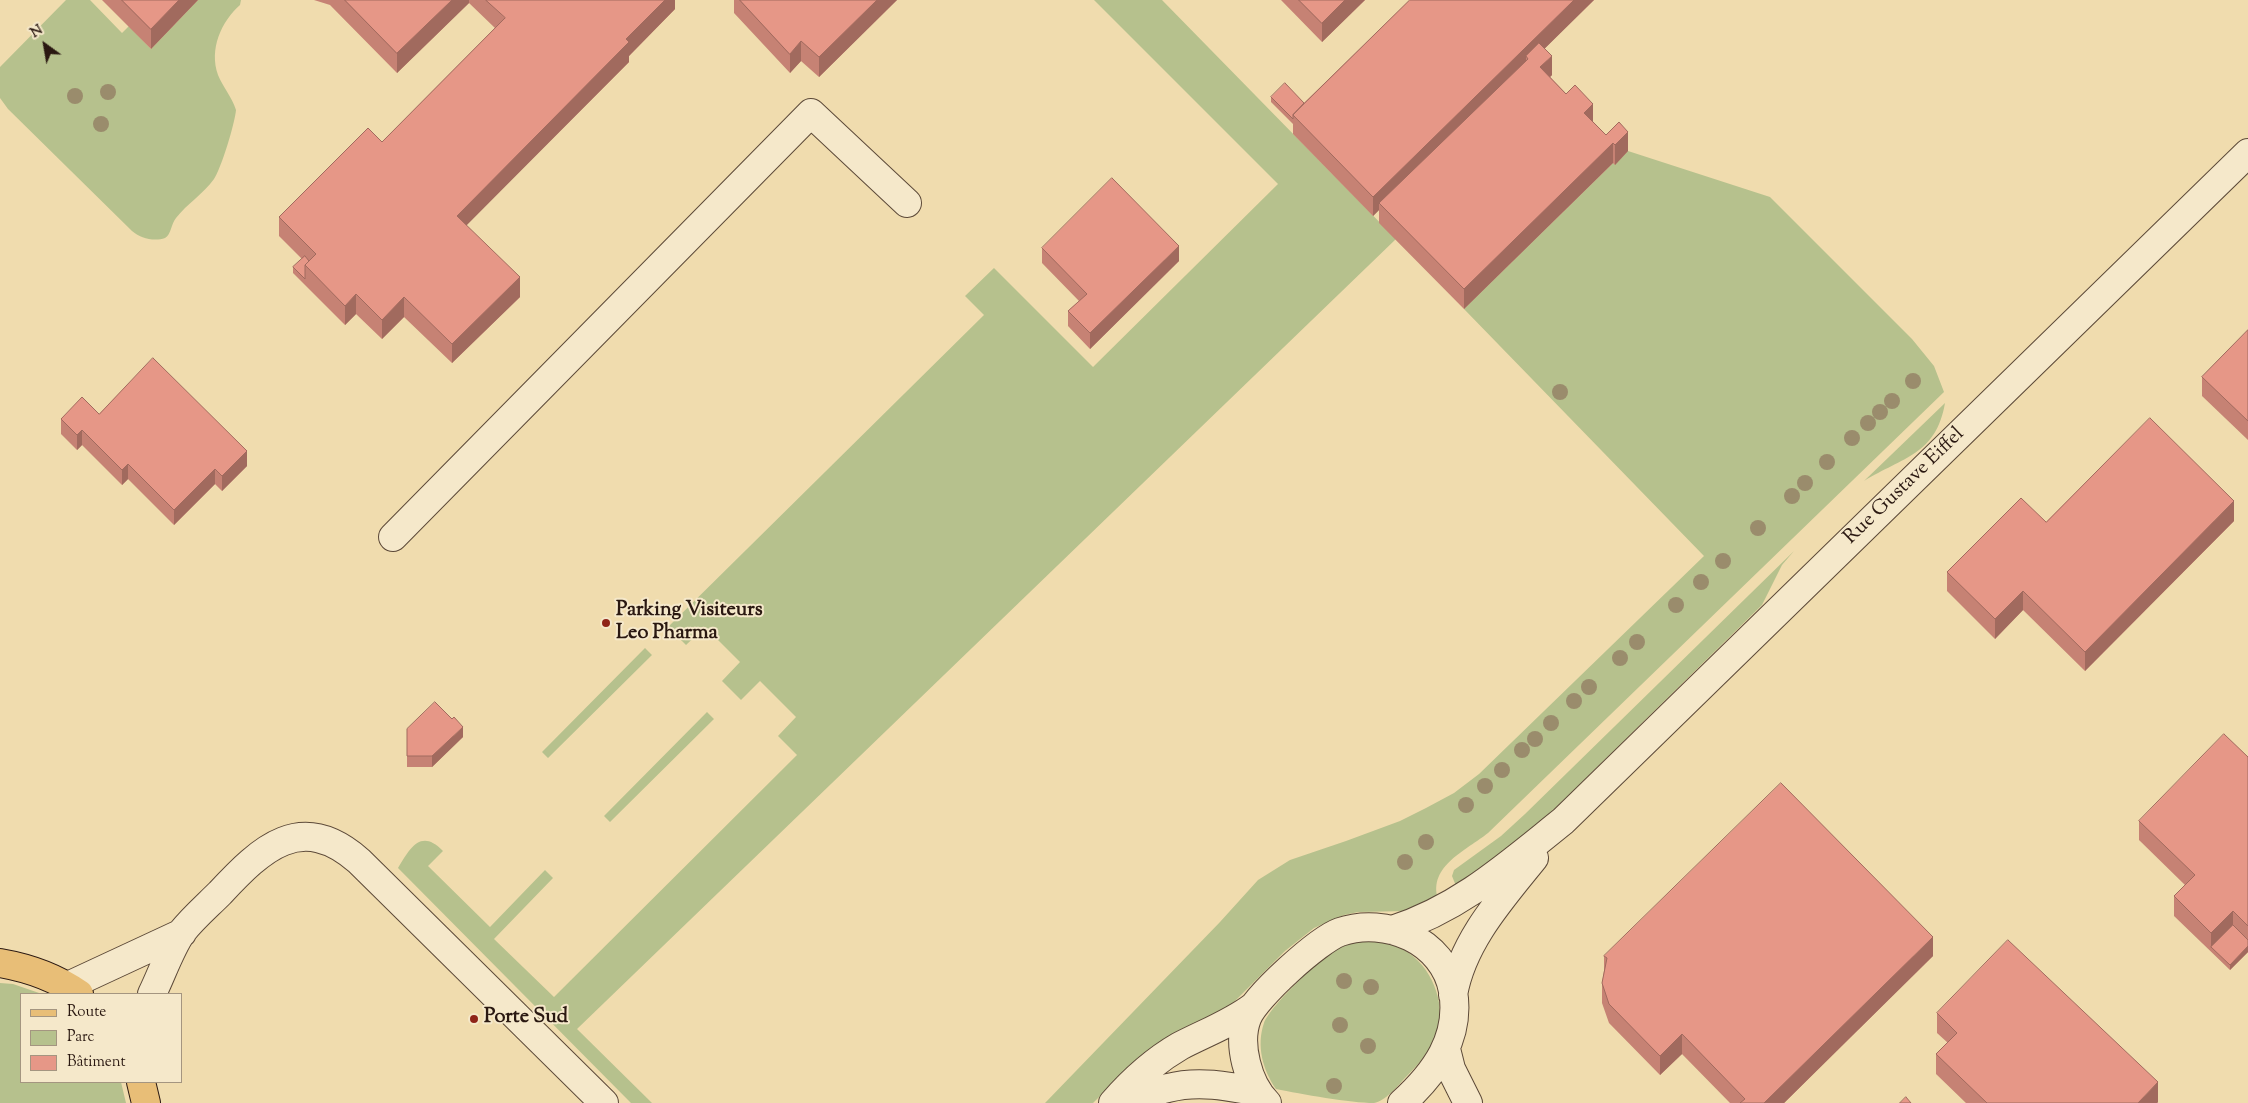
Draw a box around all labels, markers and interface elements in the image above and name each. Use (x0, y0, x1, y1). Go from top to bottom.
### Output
north arrow (20, 20, 70, 70)
text: N (27, 21, 47, 44)
street label: Rue Gustave Eiffel (1840, 423, 1970, 551)
place label: Parking Visiteurs Leo Pharma (616, 600, 763, 647)
marker: Parking Visiteurs Leo Pharma (600, 617, 612, 629)
legend (20, 993, 182, 1083)
text: Route (67, 1002, 106, 1023)
place label: Porte Sud (484, 1007, 568, 1031)
marker: Porte Sud (468, 1013, 480, 1025)
text: Parc (67, 1027, 94, 1048)
text: Bâtiment (67, 1052, 126, 1073)

